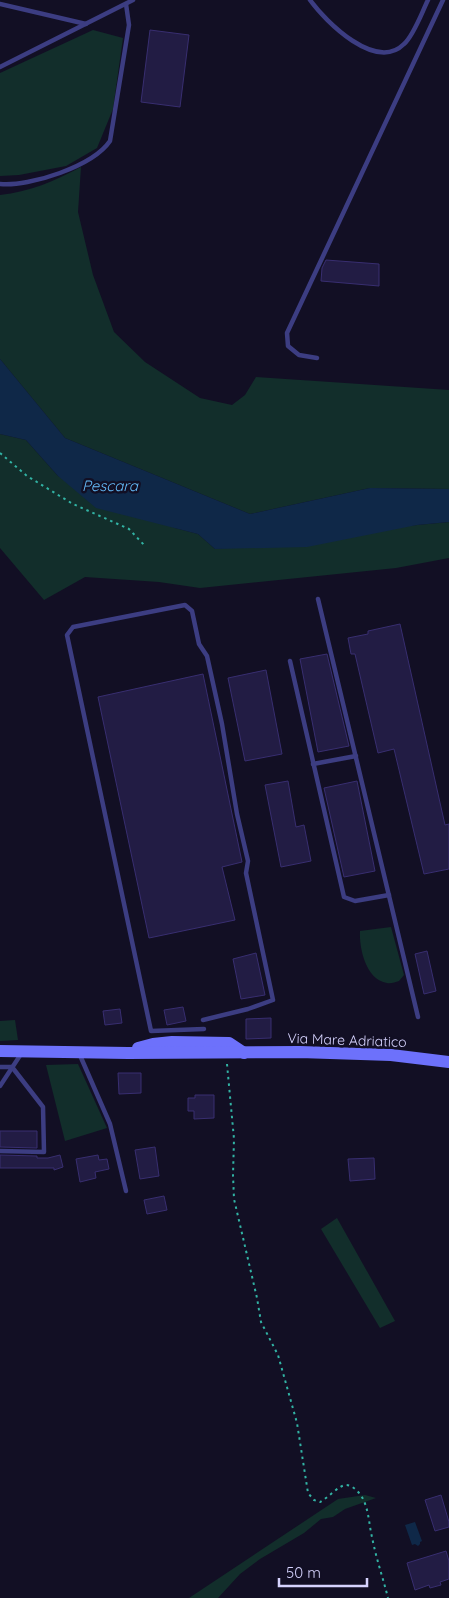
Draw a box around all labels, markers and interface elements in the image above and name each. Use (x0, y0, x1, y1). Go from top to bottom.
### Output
water label: Pescara (82, 476, 139, 495)
street label: Via Mare Adriatico (287, 1029, 407, 1051)
scale bar (279, 1556, 366, 1588)
text: 50 m (286, 1563, 321, 1582)

